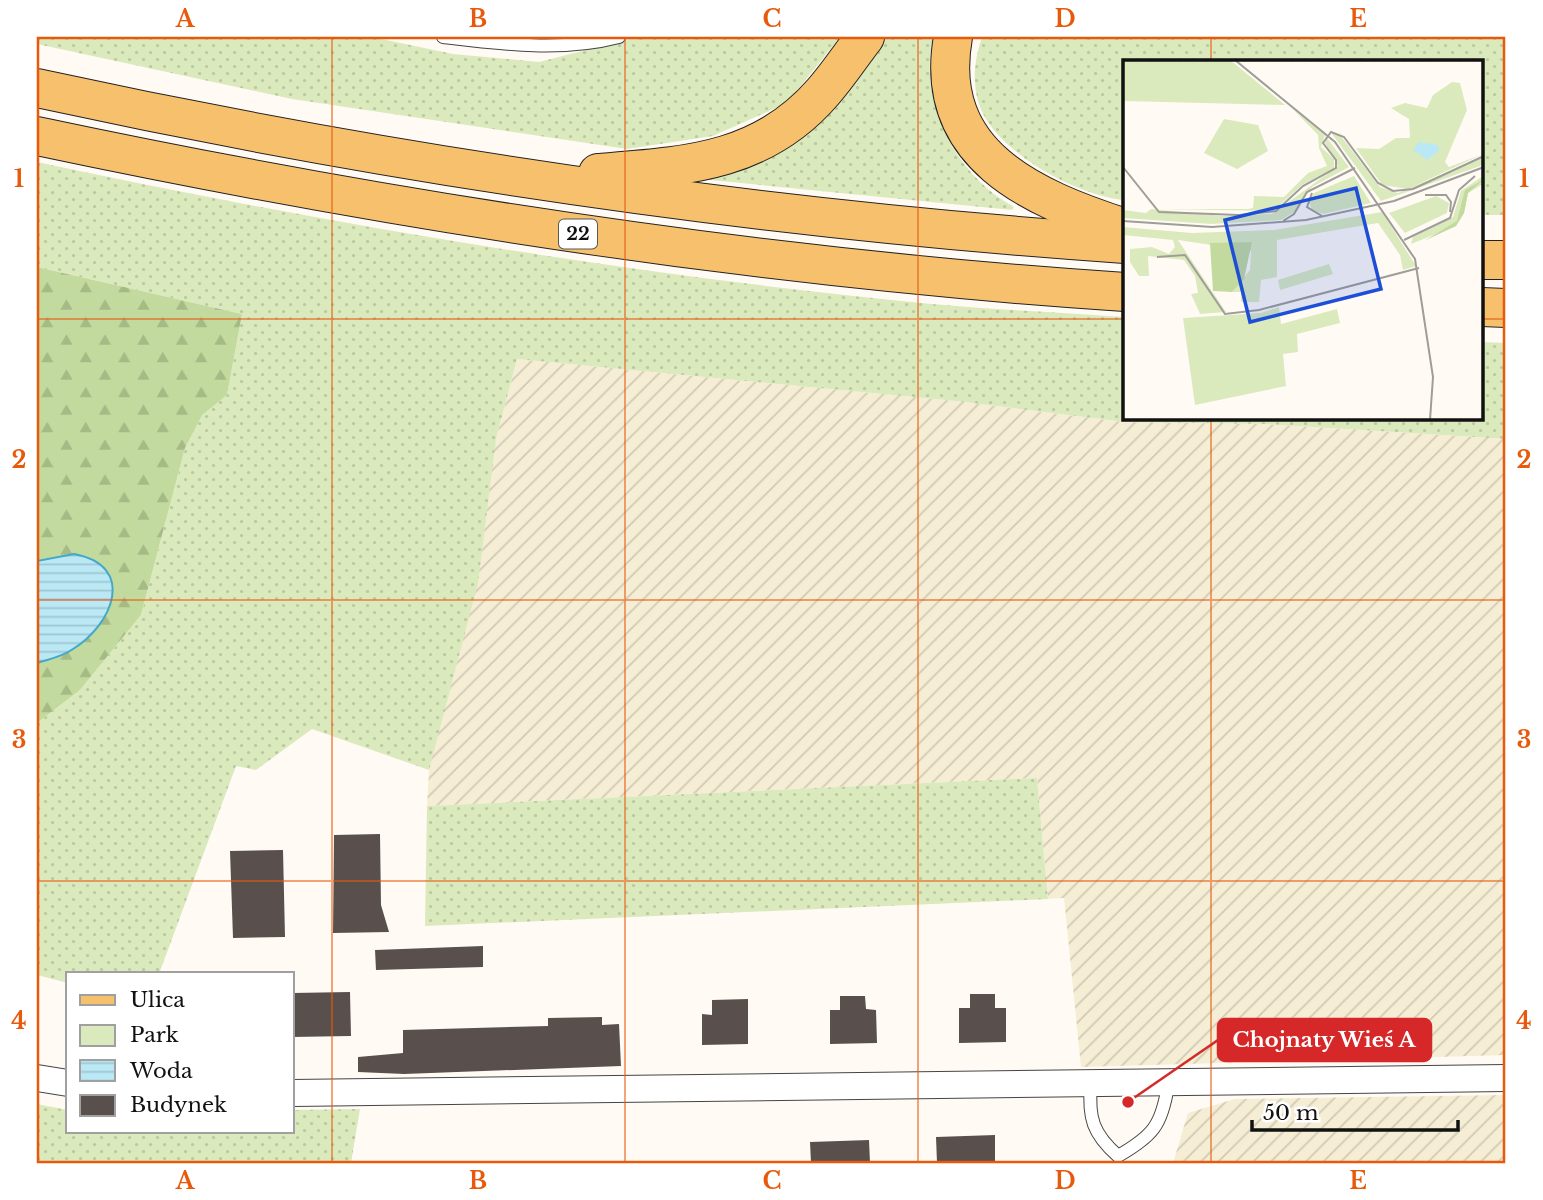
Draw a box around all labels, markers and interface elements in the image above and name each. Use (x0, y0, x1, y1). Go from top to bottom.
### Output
text: A (175, 5, 196, 33)
text: B (469, 5, 487, 33)
text: C (763, 5, 781, 33)
text: D (1054, 5, 1076, 33)
text: E (1349, 5, 1367, 33)
inset map (1123, 60, 1484, 420)
text: 1 (14, 165, 24, 193)
text: 1 (1519, 165, 1529, 193)
road number: 22 (559, 220, 597, 248)
text: 2 (12, 446, 26, 474)
text: 2 (1517, 446, 1531, 474)
text: 3 (12, 726, 26, 754)
text: 3 (1517, 726, 1531, 754)
legend (66, 972, 294, 1134)
text: Ulica (130, 987, 185, 1013)
text: 4 (11, 1007, 27, 1035)
text: 4 (1516, 1007, 1532, 1035)
callout: Chojnaty Wieś A (1218, 1019, 1431, 1061)
text: Park (130, 1022, 179, 1048)
text: Chojnaty Wieś A (1233, 1027, 1416, 1053)
text: Woda (129, 1058, 193, 1084)
scale bar (1252, 1088, 1459, 1132)
text: Budynek (130, 1092, 227, 1118)
text: 50 m (1263, 1100, 1319, 1126)
text: A (175, 1167, 196, 1195)
text: B (469, 1167, 487, 1195)
text: C (763, 1167, 781, 1195)
text: D (1054, 1167, 1076, 1195)
text: E (1349, 1167, 1367, 1195)

